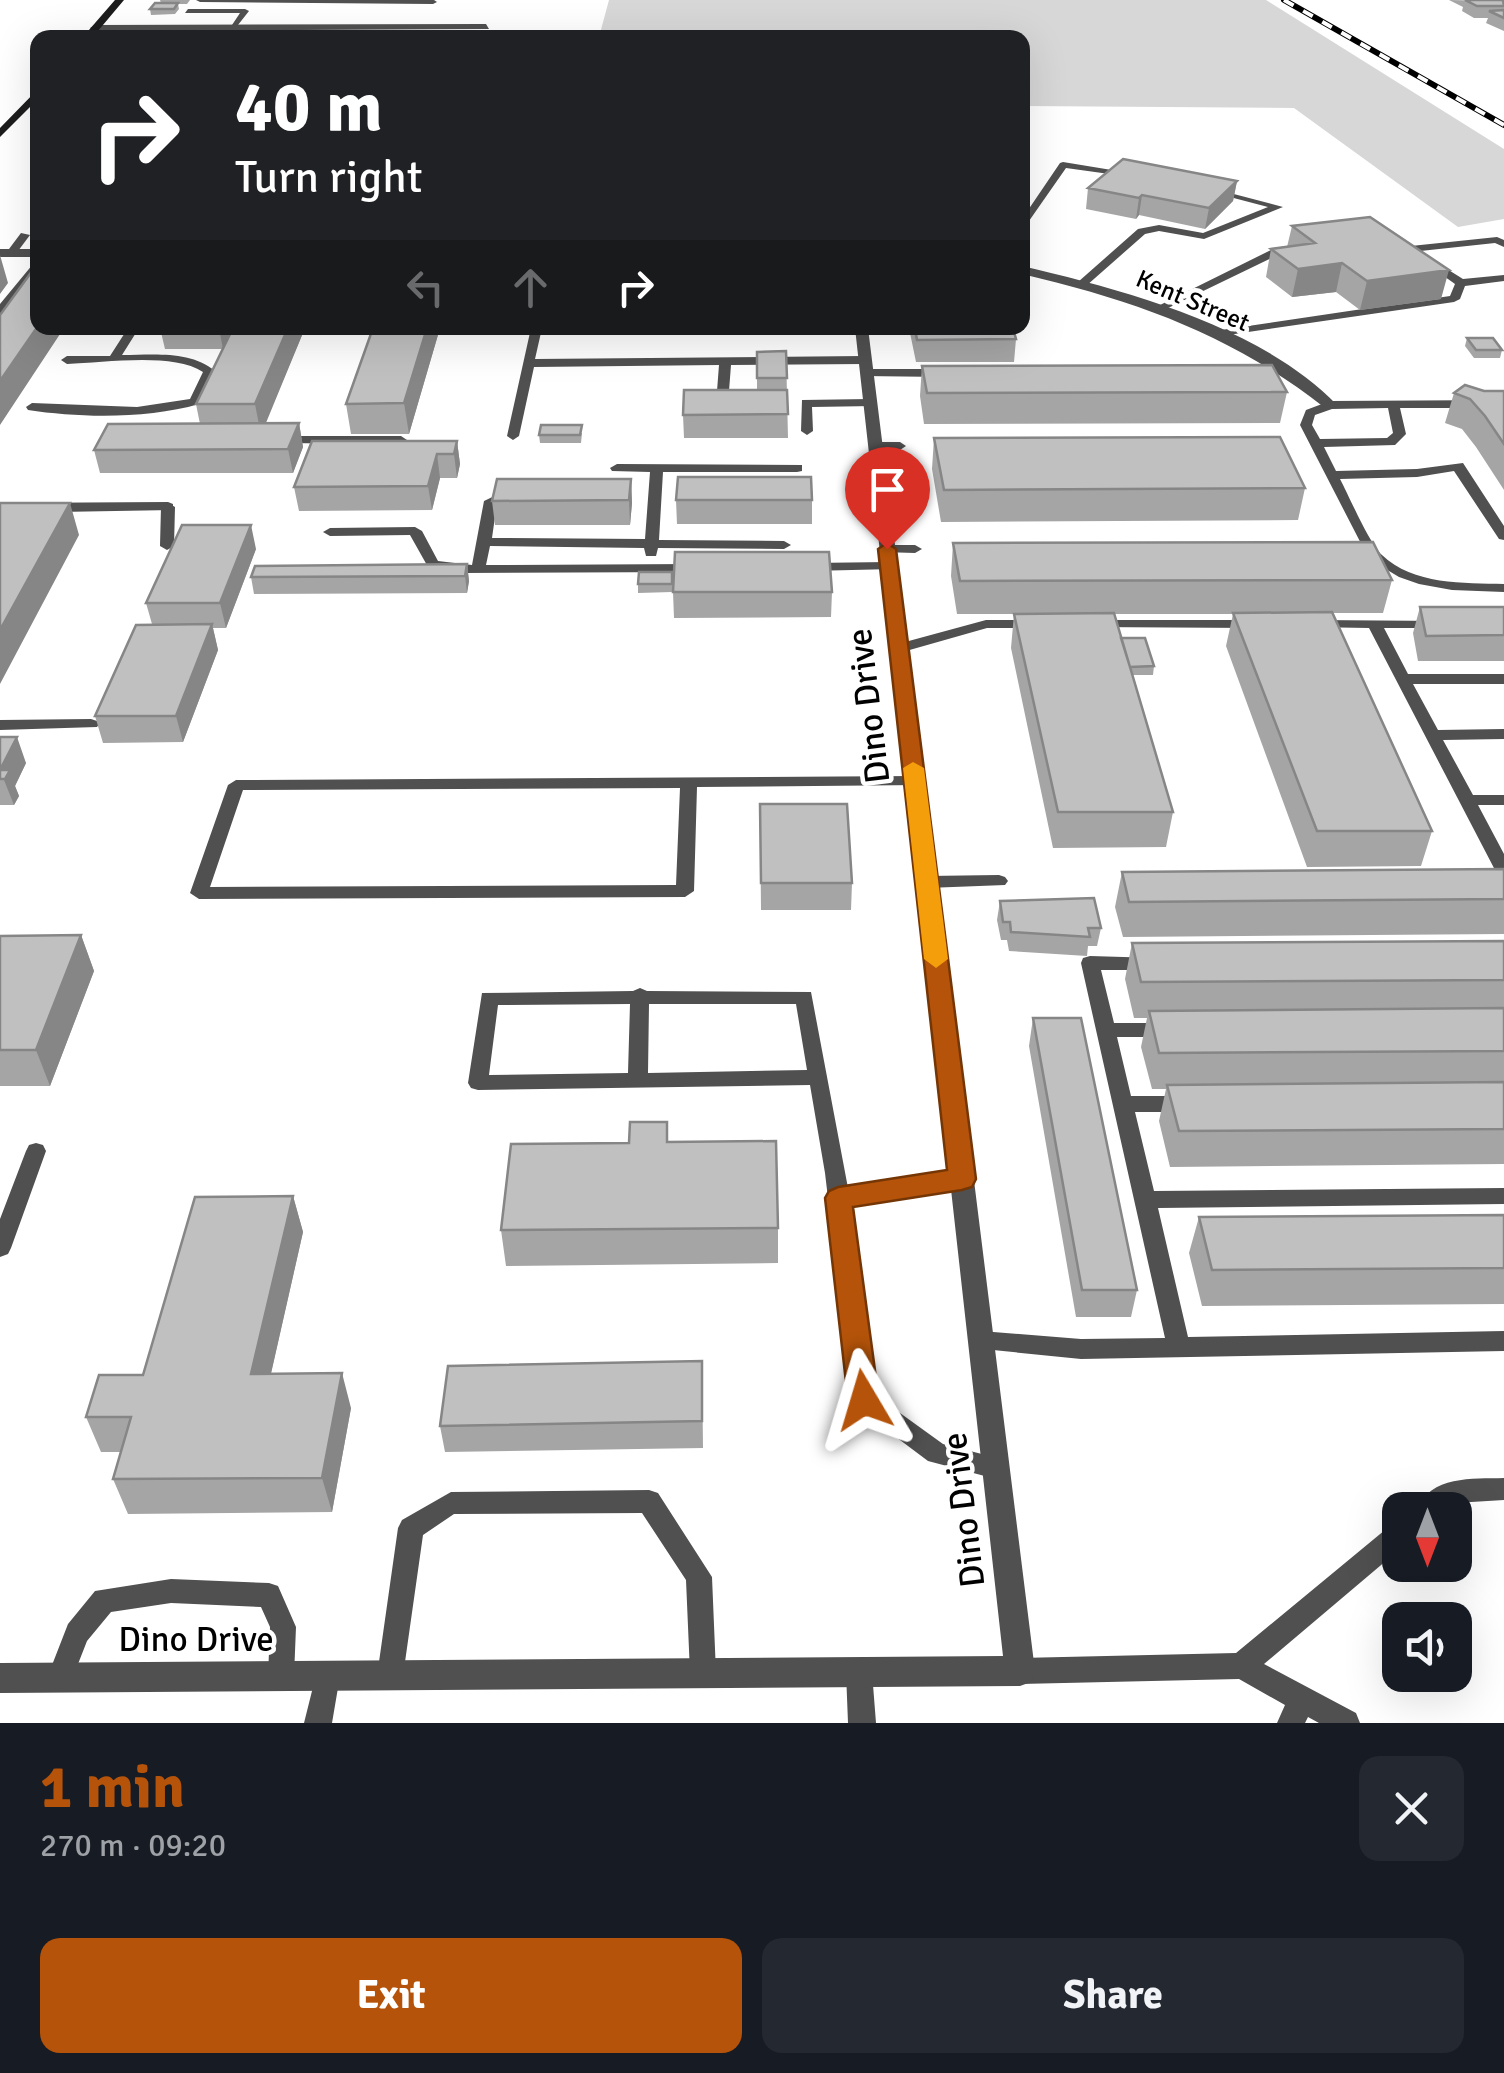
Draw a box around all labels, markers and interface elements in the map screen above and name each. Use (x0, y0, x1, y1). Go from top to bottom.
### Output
text: 40 m (235, 64, 383, 150)
icon: right (70, 70, 200, 200)
text: Turn right (235, 150, 423, 205)
icon: left (398, 260, 453, 315)
icon: ahead (503, 260, 558, 315)
icon: right (608, 260, 663, 315)
street label: Kent Street (1132, 263, 1254, 338)
pin (845, 447, 930, 550)
icon: arrive (860, 462, 915, 517)
street label: Dino Drive (838, 626, 899, 786)
position arrow (812, 1348, 916, 1452)
street label: Dino Drive (933, 1430, 994, 1590)
north arrow (1382, 1492, 1472, 1582)
map controls (1382, 1492, 1472, 1692)
button: sound (1382, 1602, 1472, 1692)
street label: Dino Drive (118, 1618, 274, 1661)
text: 1 min (40, 1751, 185, 1825)
button: close (1359, 1756, 1464, 1861)
text: 270 m · 09:20 (40, 1826, 226, 1865)
button: Exit (40, 1938, 742, 2053)
button: Share (762, 1938, 1464, 2053)

